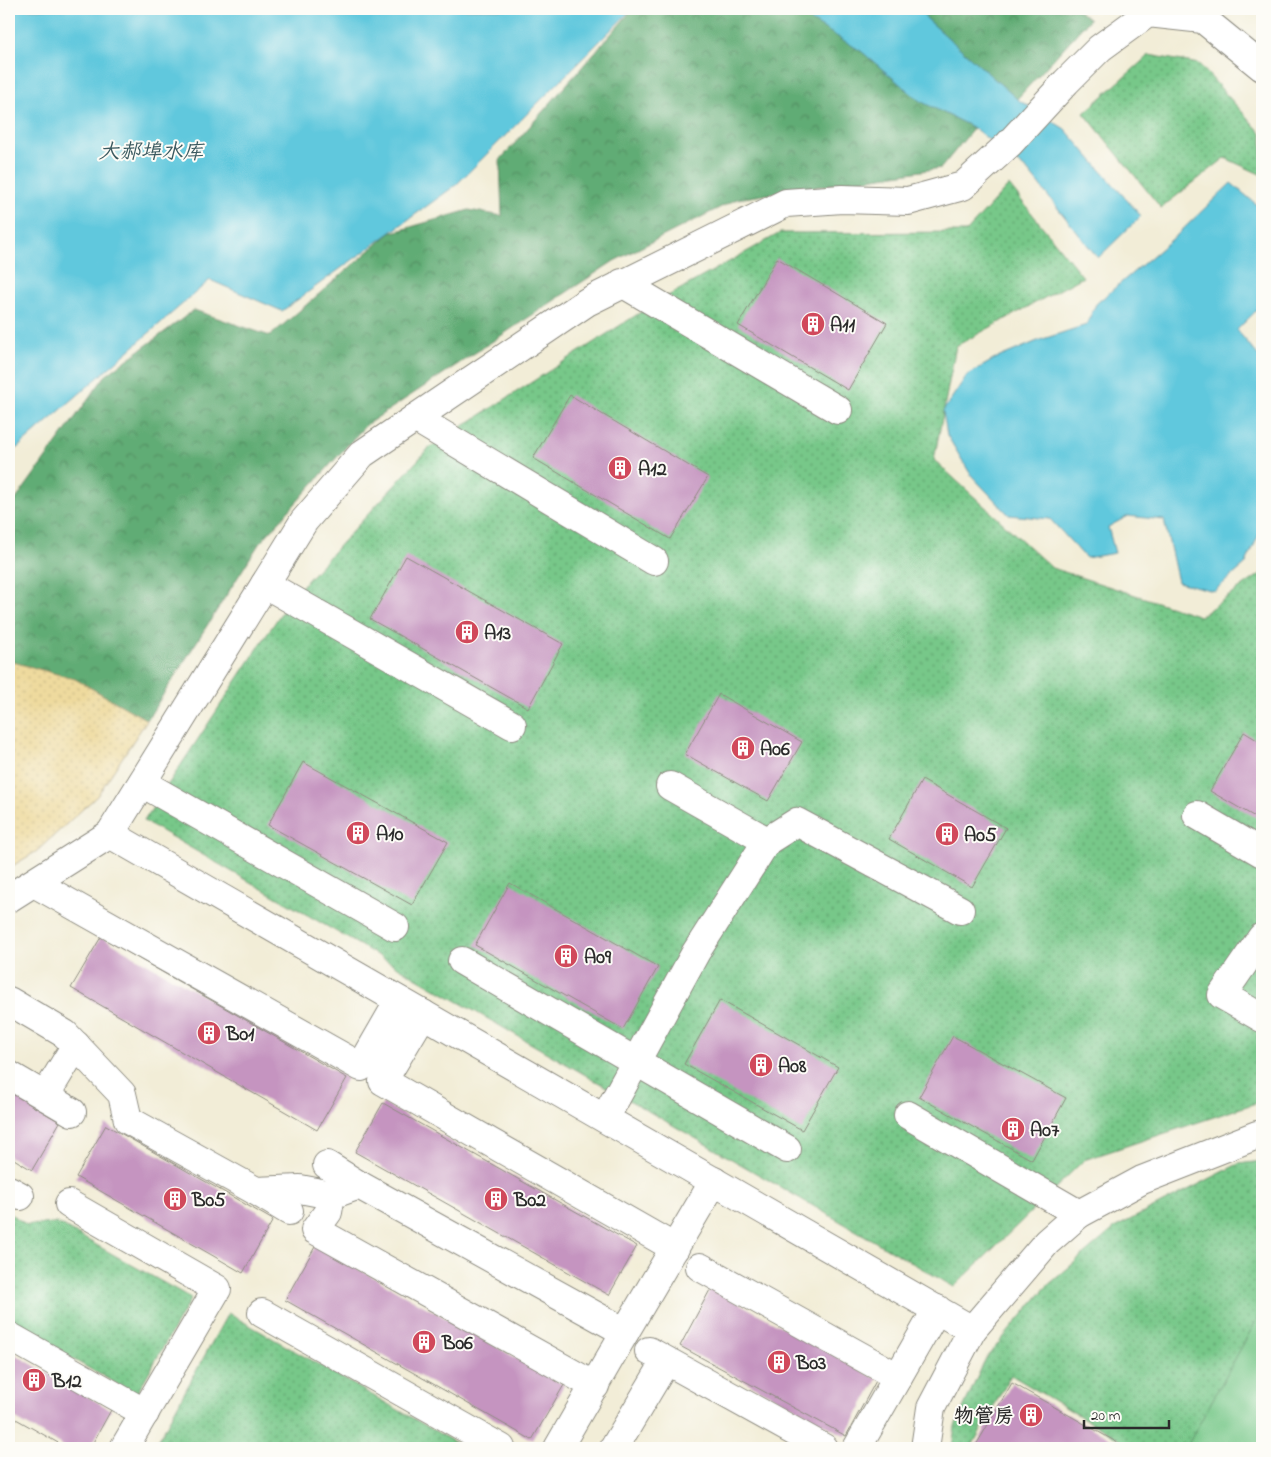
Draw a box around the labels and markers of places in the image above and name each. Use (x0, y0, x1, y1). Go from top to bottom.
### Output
building icon: A11 (800, 311, 826, 337)
place label: A11 (830, 312, 856, 341)
building icon: A12 (607, 455, 633, 481)
place label: A12 (638, 456, 667, 485)
building icon: A13 (454, 619, 480, 645)
place label: A13 (484, 620, 511, 649)
building icon: A06 (730, 735, 756, 761)
place label: A06 (760, 736, 790, 765)
building icon: A10 (345, 820, 371, 846)
place label: A10 (376, 821, 404, 850)
building icon: A05 (934, 821, 960, 847)
place label: A05 (964, 822, 997, 851)
building icon: A09 (553, 943, 579, 969)
place label: A09 (584, 944, 612, 973)
building icon: B01 (196, 1020, 222, 1046)
place label: B01 (225, 1021, 255, 1050)
building icon: A08 (748, 1052, 774, 1078)
place label: A08 (778, 1053, 807, 1082)
building icon: A07 (1000, 1116, 1026, 1142)
place label: A07 (1030, 1117, 1060, 1146)
building icon: B05 (162, 1186, 188, 1212)
building icon: B02 (483, 1186, 509, 1212)
place label: B05 (191, 1187, 226, 1216)
place label: B02 (513, 1187, 546, 1216)
building icon: B06 (411, 1329, 437, 1355)
place label: B06 (441, 1330, 473, 1359)
building icon: B03 (766, 1349, 792, 1375)
place label: B03 (795, 1350, 826, 1379)
building icon: B12 (21, 1367, 47, 1393)
place label: B12 (51, 1368, 82, 1397)
building icon: 物管房 (1018, 1402, 1044, 1428)
place label: 物管房 (954, 1403, 1014, 1432)

